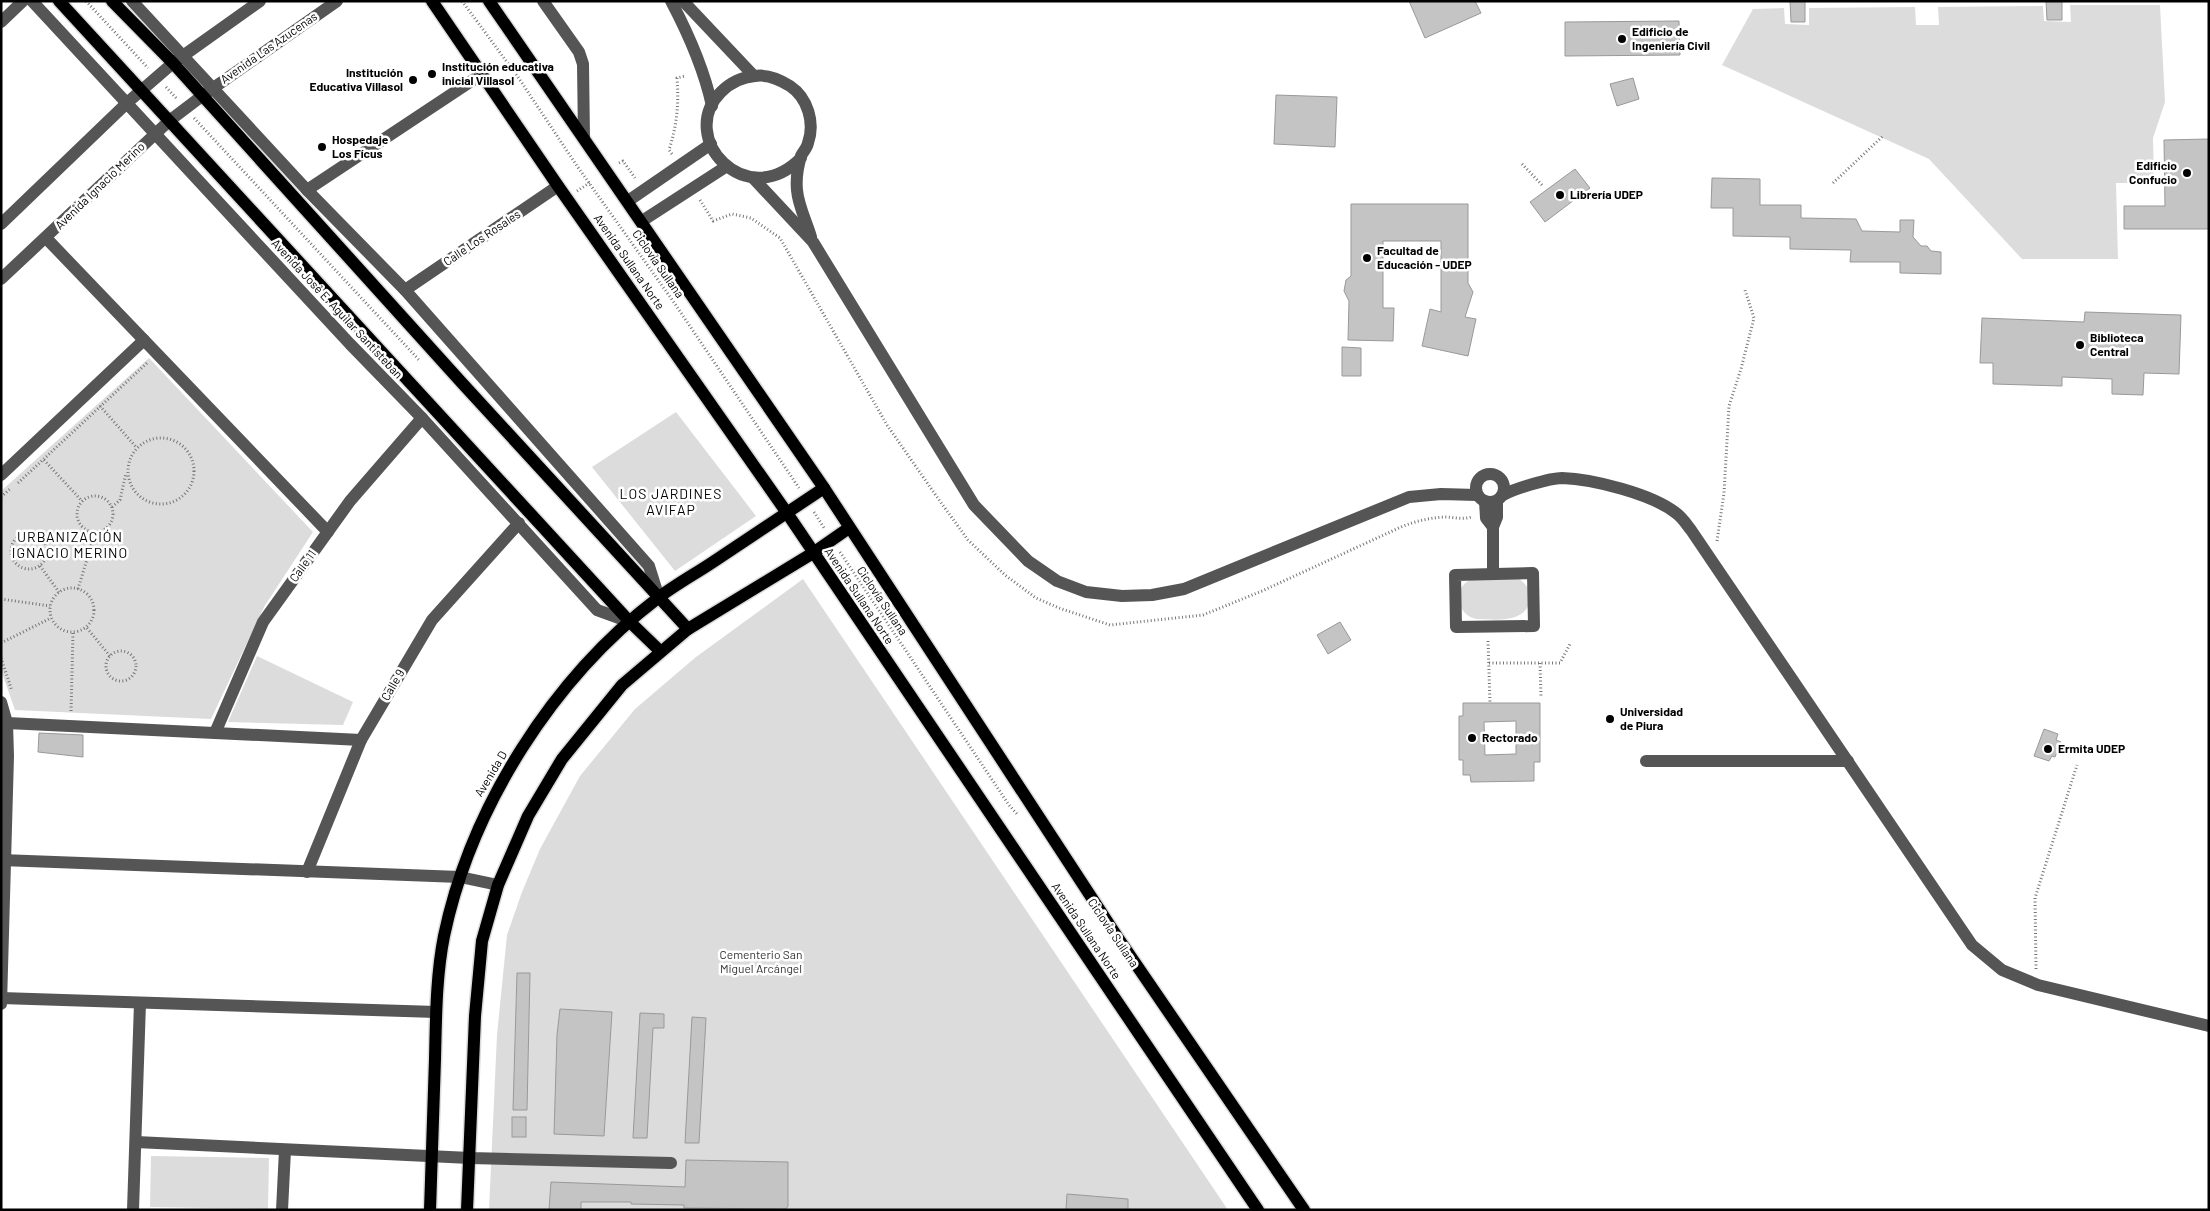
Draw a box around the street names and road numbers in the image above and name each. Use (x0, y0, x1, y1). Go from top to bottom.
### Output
street label: Avenida Las Azucenas (217, 8, 320, 86)
street label: Avenida Ignacio Merino (52, 139, 147, 232)
street label: Calle Los Rosales (440, 206, 523, 268)
street label: Avenida Sullana Norte (592, 211, 668, 312)
street label: Ciclovía Sullana (630, 227, 688, 300)
street label: Avenida José E. Aguilar Santisteban (269, 236, 406, 381)
street label: Avenida Sullana Norte (822, 545, 897, 646)
street label: Calle 11 (286, 547, 318, 584)
street label: Ciclovía Sullana (855, 563, 911, 638)
street label: Calle 9 (378, 666, 407, 703)
street label: Avenida D (471, 748, 509, 799)
street label: Avenida Sullana Norte (1049, 880, 1124, 981)
street label: Ciclovía Sullana (1086, 895, 1142, 970)

